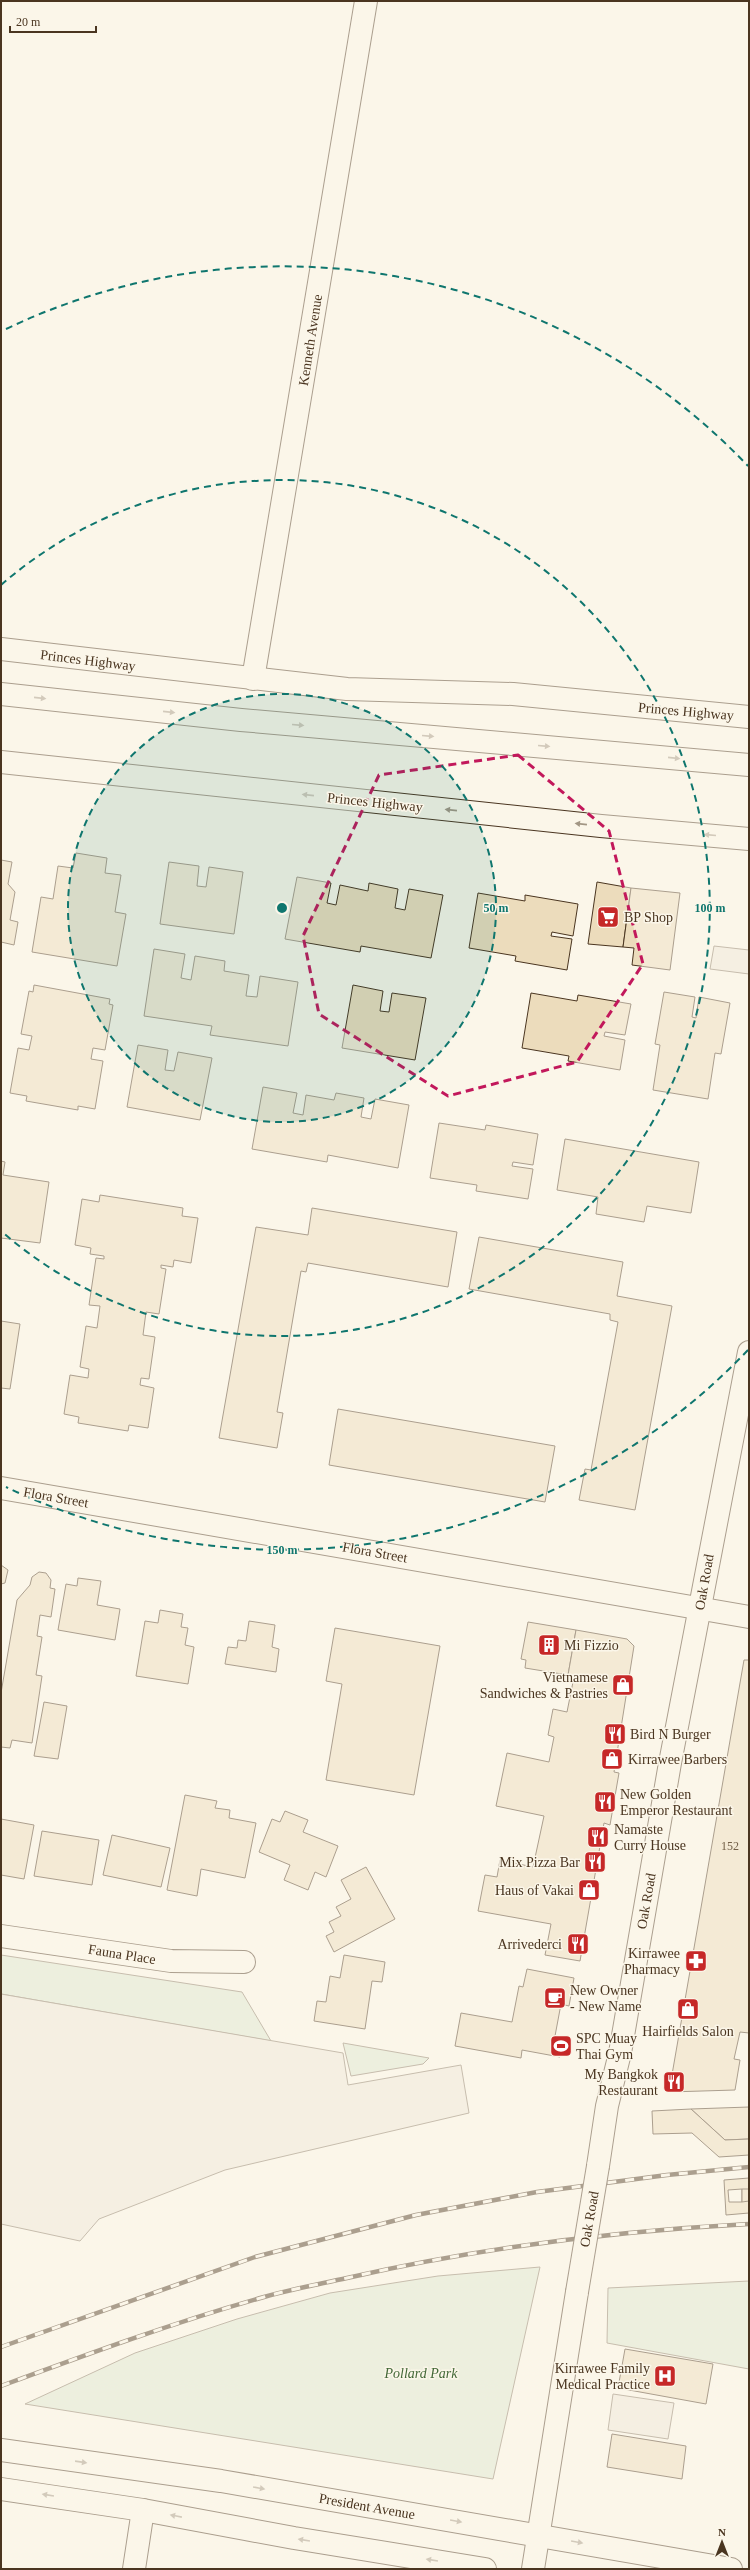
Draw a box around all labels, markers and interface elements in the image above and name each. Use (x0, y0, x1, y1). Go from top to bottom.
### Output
scale bar (10, 8, 96, 34)
text: 20 m (16, 15, 41, 29)
street label: Kenneth Avenue (296, 293, 325, 387)
street label: Princes Highway (39, 647, 137, 674)
one-way arrow (34, 694, 46, 701)
street label: Princes Highway (637, 700, 734, 723)
one-way arrow (163, 709, 175, 715)
one-way arrow (292, 721, 304, 728)
one-way arrow (422, 733, 434, 739)
one-way arrow (538, 743, 550, 750)
one-way arrow (668, 754, 680, 761)
street label: Princes Highway (326, 790, 423, 815)
one-way arrow (302, 791, 314, 798)
one-way arrow (445, 807, 457, 813)
one-way arrow (575, 820, 587, 827)
one-way arrow (704, 831, 716, 838)
centre of rings (275, 901, 289, 915)
text: 50 m (484, 901, 509, 915)
text: 100 m (695, 901, 726, 915)
supermarket icon: BP Shop (595, 904, 621, 930)
place label: BP Shop (624, 910, 673, 925)
street label: Flora Street (22, 1484, 90, 1511)
street label: Flora Street (341, 1539, 409, 1566)
text: 150 m (267, 1543, 298, 1557)
street label: Oak Road (692, 1553, 717, 1611)
building icon: Mi Fizzio (536, 1632, 562, 1658)
place label: Mi Fizzio (564, 1638, 619, 1653)
place label: Vietnamese Sandwiches & Pastries (480, 1670, 608, 1701)
shop icon: Vietnamese Sandwiches & Pastries (610, 1672, 636, 1698)
restaurant icon: Bird N Burger (602, 1721, 628, 1747)
place label: Bird N Burger (630, 1727, 711, 1742)
shop icon: Kirrawee Barbers (599, 1746, 625, 1772)
place label: Kirrawee Barbers (628, 1752, 727, 1767)
place label: New Golden Emperor Restaurant (620, 1787, 732, 1818)
restaurant icon: New Golden Emperor Restaurant (592, 1789, 618, 1815)
place label: Namaste Curry House (614, 1822, 686, 1853)
restaurant icon: Namaste Curry House (585, 1824, 611, 1850)
house number: 152 (721, 1839, 739, 1853)
restaurant icon: Mix Pizza Bar (582, 1849, 608, 1875)
place label: Mix Pizza Bar (499, 1855, 580, 1870)
street label: Oak Road (634, 1872, 659, 1930)
shop icon: Haus of Vakai (576, 1877, 602, 1903)
place label: Haus of Vakai (495, 1883, 574, 1898)
restaurant icon: Arrivederci (565, 1931, 591, 1957)
place label: Arrivederci (497, 1937, 562, 1952)
street label: Fauna Place (87, 1942, 157, 1967)
place label: Kirrawee Pharmacy (624, 1946, 680, 1977)
pharmacy icon: Kirrawee Pharmacy (683, 1948, 709, 1974)
place label: New Owner - New Name (570, 1983, 642, 2014)
cafe icon: New Owner - New Name (542, 1985, 568, 2011)
shop icon: Hairfields Salon (675, 1996, 701, 2022)
place label: Hairfields Salon (642, 2024, 734, 2039)
place label: SPC Muay Thai Gym (576, 2031, 637, 2062)
sports icon: SPC Muay Thai Gym (548, 2033, 574, 2059)
place label: My Bangkok Restaurant (585, 2067, 658, 2098)
restaurant icon: My Bangkok Restaurant (661, 2069, 687, 2095)
street label: Oak Road (577, 2190, 602, 2248)
place label: Kirrawee Family Medical Practice (555, 2361, 650, 2392)
hospital icon: Kirrawee Family Medical Practice (652, 2363, 678, 2389)
park label: Pollard Park (384, 2366, 458, 2381)
one-way arrow (75, 2459, 87, 2465)
one-way arrow (253, 2485, 265, 2491)
street label: President Avenue (318, 2491, 416, 2522)
one-way arrow (42, 2492, 54, 2498)
one-way arrow (170, 2513, 182, 2519)
one-way arrow (450, 2518, 462, 2524)
north arrow (702, 2522, 742, 2562)
text: N (718, 2526, 726, 2538)
one-way arrow (298, 2536, 310, 2542)
one-way arrow (571, 2539, 583, 2545)
one-way arrow (426, 2557, 439, 2563)

